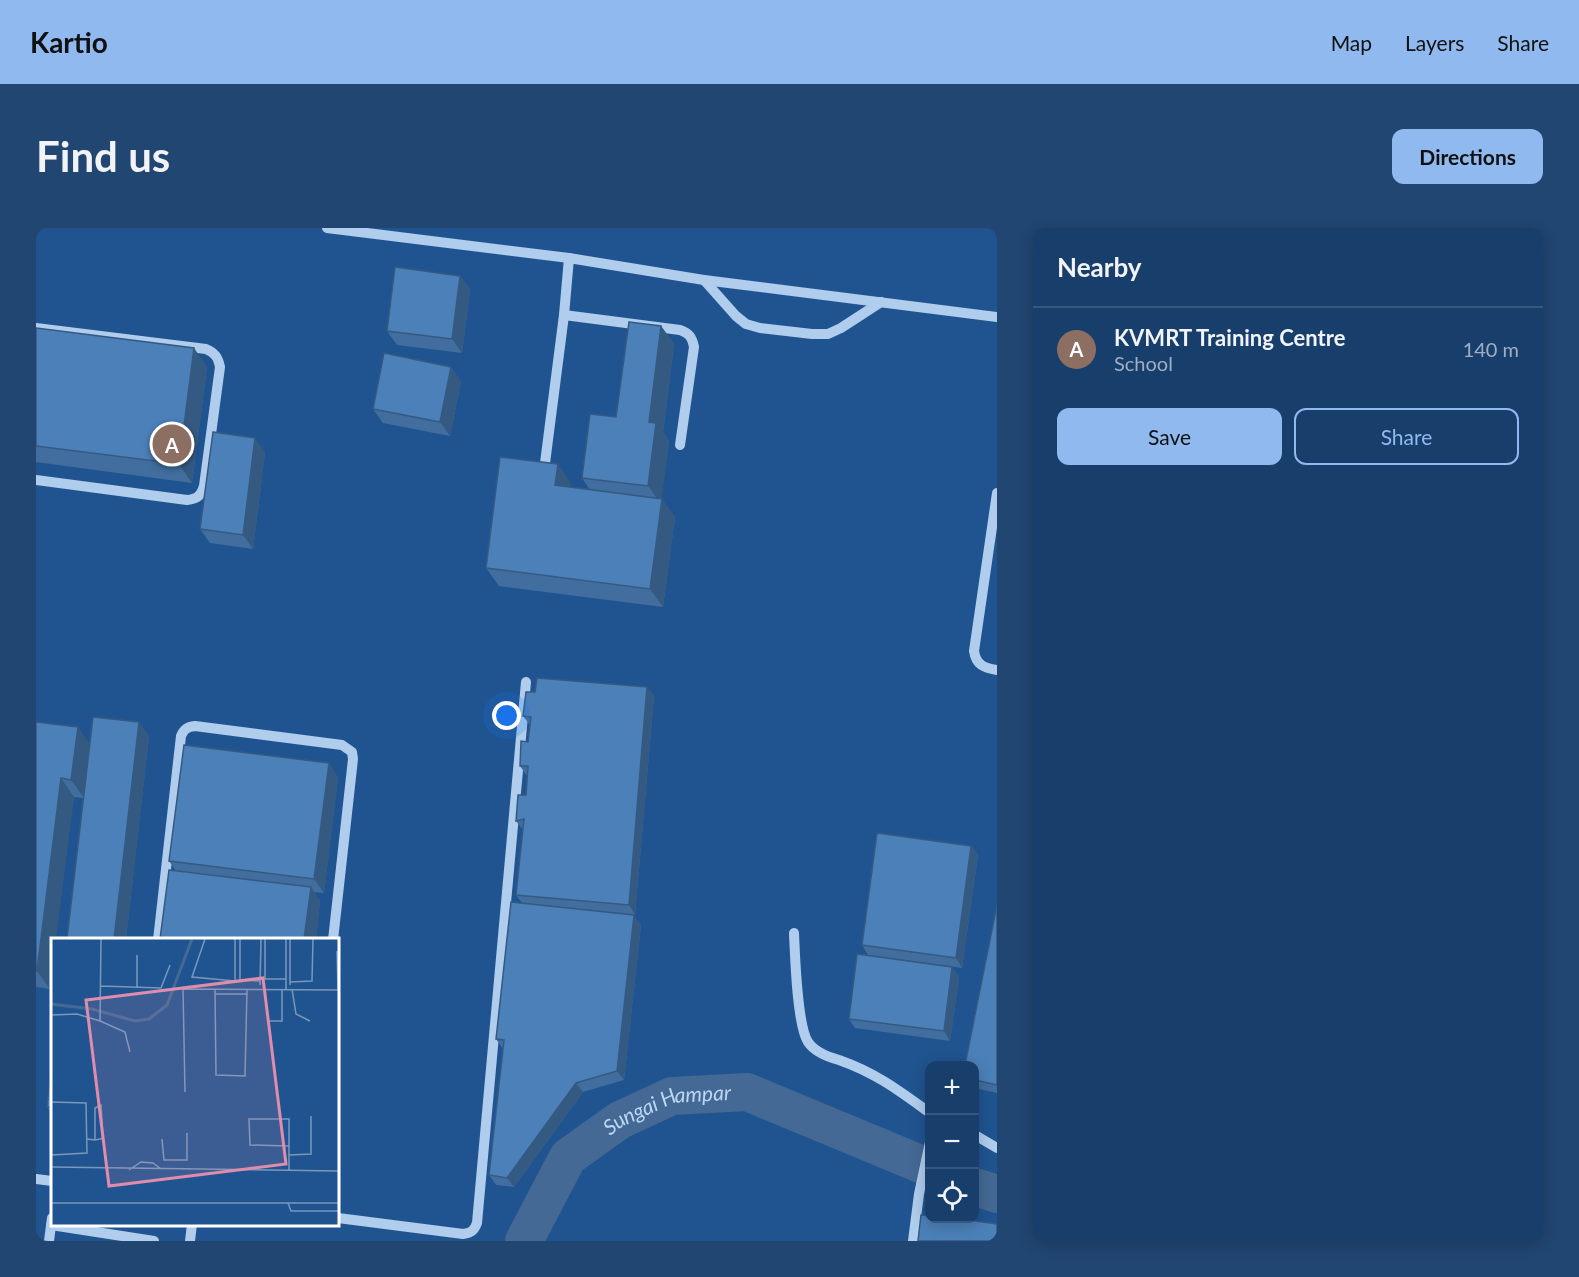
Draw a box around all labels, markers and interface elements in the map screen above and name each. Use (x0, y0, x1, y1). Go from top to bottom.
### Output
text: Kartio (30, 25, 108, 59)
text: Map (1331, 30, 1372, 55)
text: Layers (1405, 30, 1464, 55)
text: Share (1497, 30, 1549, 55)
button: Directions (1392, 129, 1543, 184)
text: Find us (36, 131, 170, 181)
text: Nearby (1057, 251, 1142, 283)
text: KVMRT Training Centre (1114, 324, 1345, 351)
text: A (1070, 337, 1083, 361)
text: 140 m (1463, 337, 1519, 361)
text: School (1114, 351, 1173, 375)
button: Save (1057, 408, 1282, 465)
button: Share (1294, 408, 1519, 465)
pin: A (152, 422, 192, 466)
your location (492, 701, 521, 730)
inset map (51, 938, 339, 1226)
map controls (925, 1061, 979, 1223)
button: + (925, 1061, 979, 1115)
water label: Sungai Hampar (598, 1079, 732, 1139)
button: − (925, 1115, 979, 1169)
button: locate (925, 1169, 979, 1223)

